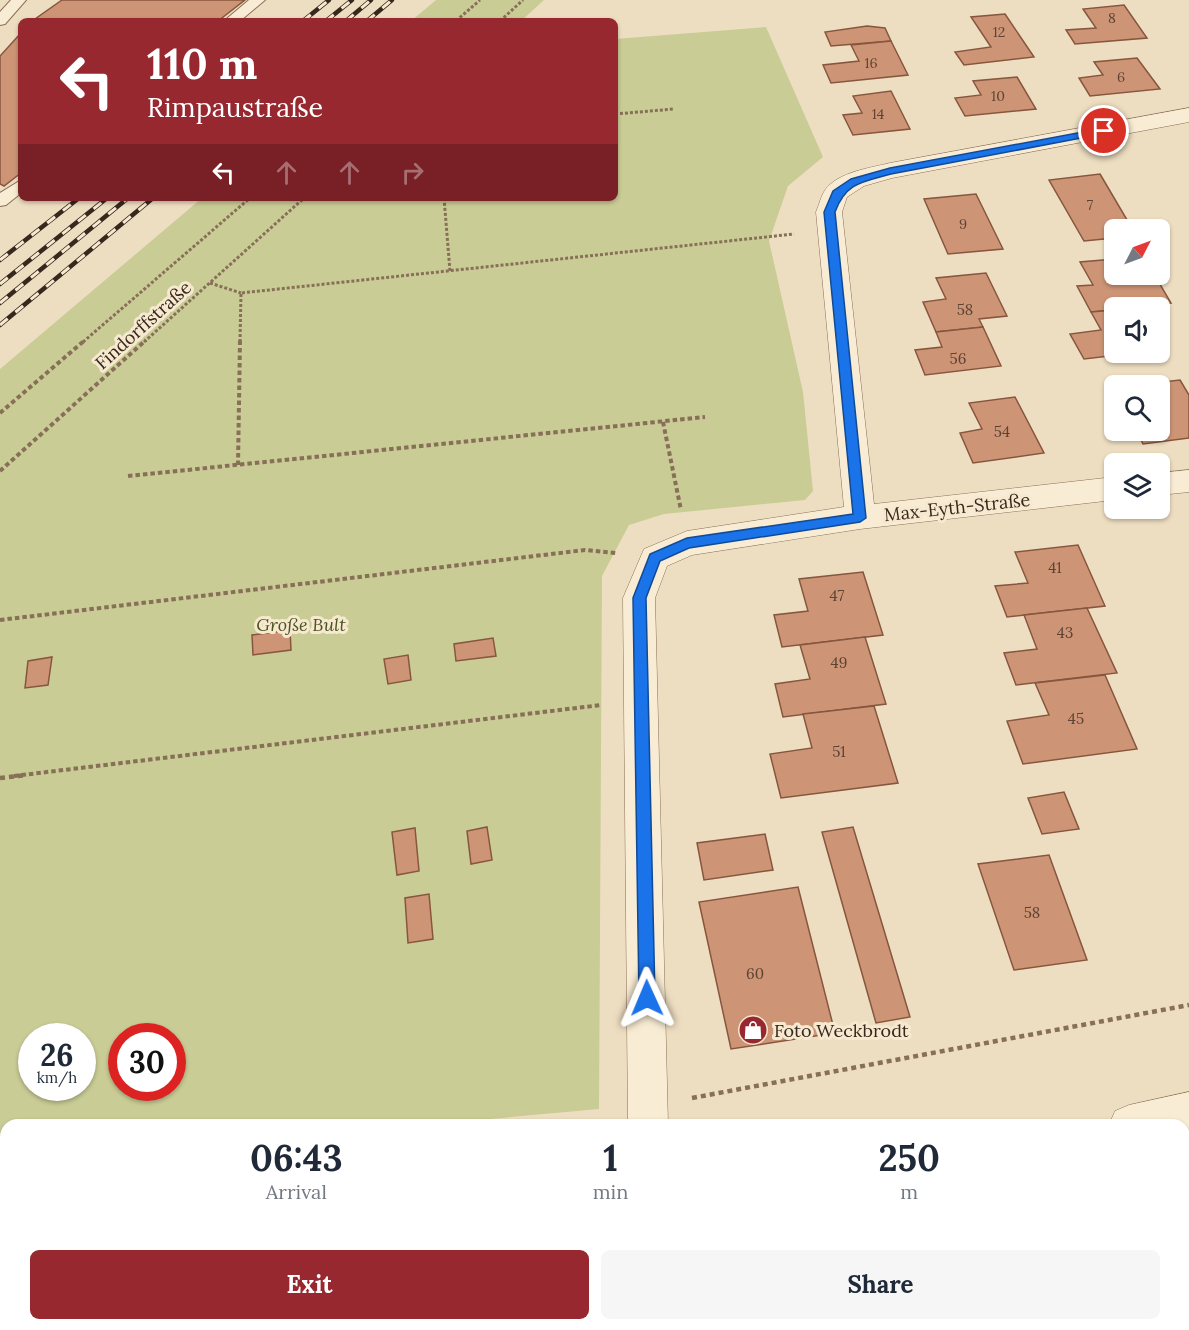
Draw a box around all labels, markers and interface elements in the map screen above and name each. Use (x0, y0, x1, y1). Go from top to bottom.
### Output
house number: 8 (1108, 9, 1116, 27)
house number: 12 (993, 23, 1005, 41)
text: 110 m (147, 37, 258, 91)
icon: left (48, 42, 126, 120)
house number: 16 (864, 54, 878, 72)
house number: 6 (1117, 68, 1125, 86)
house number: 10 (991, 87, 1005, 105)
text: Rimpaustraße (147, 90, 323, 124)
house number: 14 (872, 105, 885, 123)
pin (1078, 105, 1129, 156)
icon: arrive (1087, 114, 1120, 147)
icon: left (207, 156, 240, 189)
icon: ahead (270, 156, 303, 189)
icon: ahead (333, 156, 366, 189)
icon: right (396, 156, 429, 189)
house number: 7 (1087, 196, 1094, 214)
house number: 9 (959, 215, 967, 233)
north arrow (1104, 219, 1170, 285)
map controls (1104, 219, 1170, 519)
street label: Findorffstraße (90, 276, 196, 374)
button: sound (1104, 297, 1170, 363)
house number: 58 (957, 300, 973, 319)
house number: 56 (950, 349, 966, 368)
button: search (1104, 375, 1170, 441)
house number: 54 (994, 422, 1010, 441)
button: layers (1104, 453, 1170, 519)
street label: Max-Eyth-Straße (883, 488, 1031, 526)
house number: 41 (1048, 558, 1062, 577)
house number: 47 (829, 586, 845, 605)
park label: Große Bult (256, 613, 346, 636)
house number: 43 (1057, 623, 1073, 642)
house number: 49 (831, 653, 847, 672)
house number: 45 (1068, 709, 1084, 728)
house number: 51 (832, 742, 846, 761)
house number: 58 (1024, 903, 1040, 922)
house number: 60 (746, 964, 764, 983)
position arrow (615, 966, 679, 1030)
shop icon: Foto Weckbrodt (737, 1014, 769, 1046)
place label: Foto Weckbrodt (774, 1019, 909, 1042)
speed limit sign: 30 (108, 1023, 186, 1101)
text: 26 (40, 1036, 74, 1074)
text: km/h (37, 1068, 77, 1087)
text: 06:43 (250, 1135, 343, 1181)
text: 1 (603, 1135, 618, 1181)
text: 250 (878, 1135, 940, 1181)
text: Arrival (266, 1179, 327, 1204)
text: min (593, 1179, 628, 1204)
text: m (900, 1179, 918, 1204)
button: Exit (30, 1250, 589, 1319)
button: Share (601, 1250, 1160, 1319)

